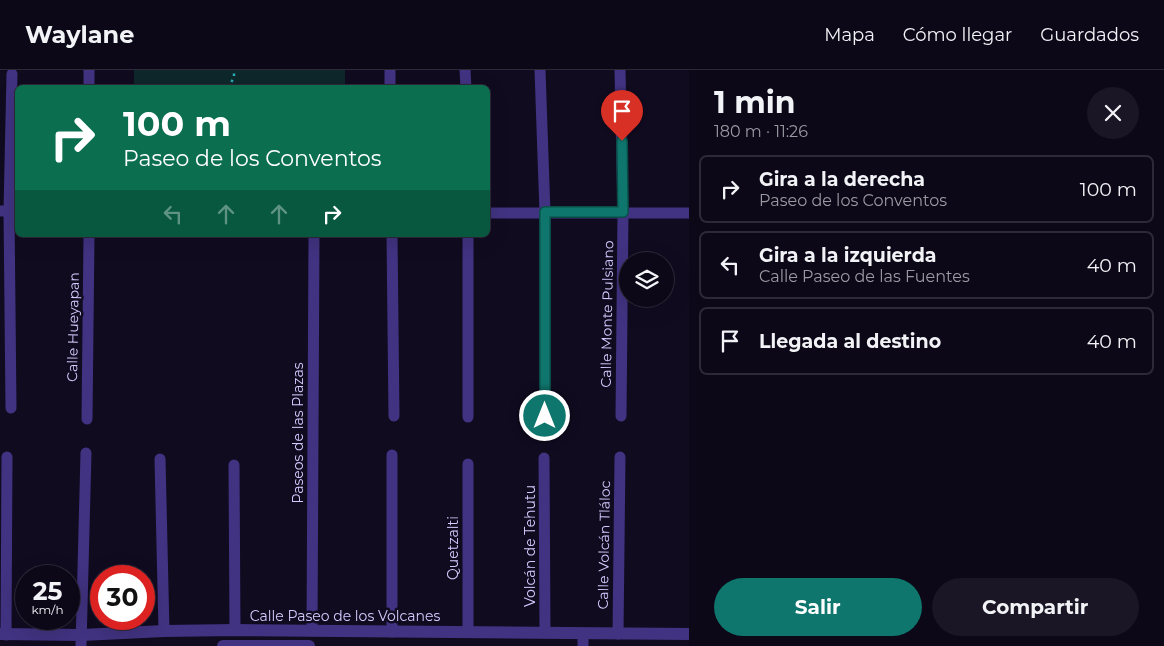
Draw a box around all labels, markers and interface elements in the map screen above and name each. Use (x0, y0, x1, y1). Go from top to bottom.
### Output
text: Waylane (25, 20, 134, 49)
text: Mapa (824, 24, 875, 46)
text: Cómo llegar (903, 24, 1012, 46)
text: Guardados (1040, 24, 1139, 46)
text: 1 min (714, 84, 795, 121)
button: close (1087, 87, 1139, 139)
pin (601, 90, 643, 141)
icon: arrive (608, 97, 636, 125)
text: 100 m (123, 102, 231, 145)
icon: right (40, 105, 105, 170)
text: 180 m · 11:26 (714, 122, 808, 141)
text: Paseo de los Conventos (123, 145, 382, 172)
text: Gira a la derecha (759, 168, 925, 191)
icon: right (716, 175, 744, 203)
text: 100 m (1080, 178, 1137, 201)
text: Paseo de los Conventos (759, 191, 947, 210)
icon: left (159, 200, 187, 228)
icon: ahead (212, 200, 240, 228)
icon: ahead (265, 200, 293, 228)
icon: right (318, 200, 346, 228)
street label: Calle Monte Pulsiano (597, 240, 617, 388)
text: Gira a la izquierda (759, 244, 937, 267)
icon: left (716, 251, 744, 279)
map controls (619, 252, 674, 307)
button: layers (619, 252, 674, 307)
text: 40 m (1087, 254, 1137, 277)
text: Calle Paseo de las Fuentes (759, 267, 970, 286)
street label: Calle Hueyapan (63, 272, 83, 382)
icon: arrive (716, 327, 744, 355)
text: Llegada al destino (759, 330, 941, 353)
text: 40 m (1087, 330, 1137, 353)
street label: Paseos de las Plazas (289, 362, 307, 504)
position arrow (518, 389, 570, 441)
street label: Calle Volcán Tláloc (594, 480, 614, 610)
street label: Volcán de Tehutu (521, 485, 539, 607)
street label: Quetzalti (444, 516, 462, 580)
speed limit sign: 30 (90, 565, 155, 630)
text: 25 (33, 576, 62, 606)
button: Salir (714, 578, 922, 636)
button: Compartir (932, 578, 1139, 636)
text: km/h (31, 602, 64, 617)
street label: Calle Paseo de los Volcanes (250, 607, 441, 625)

